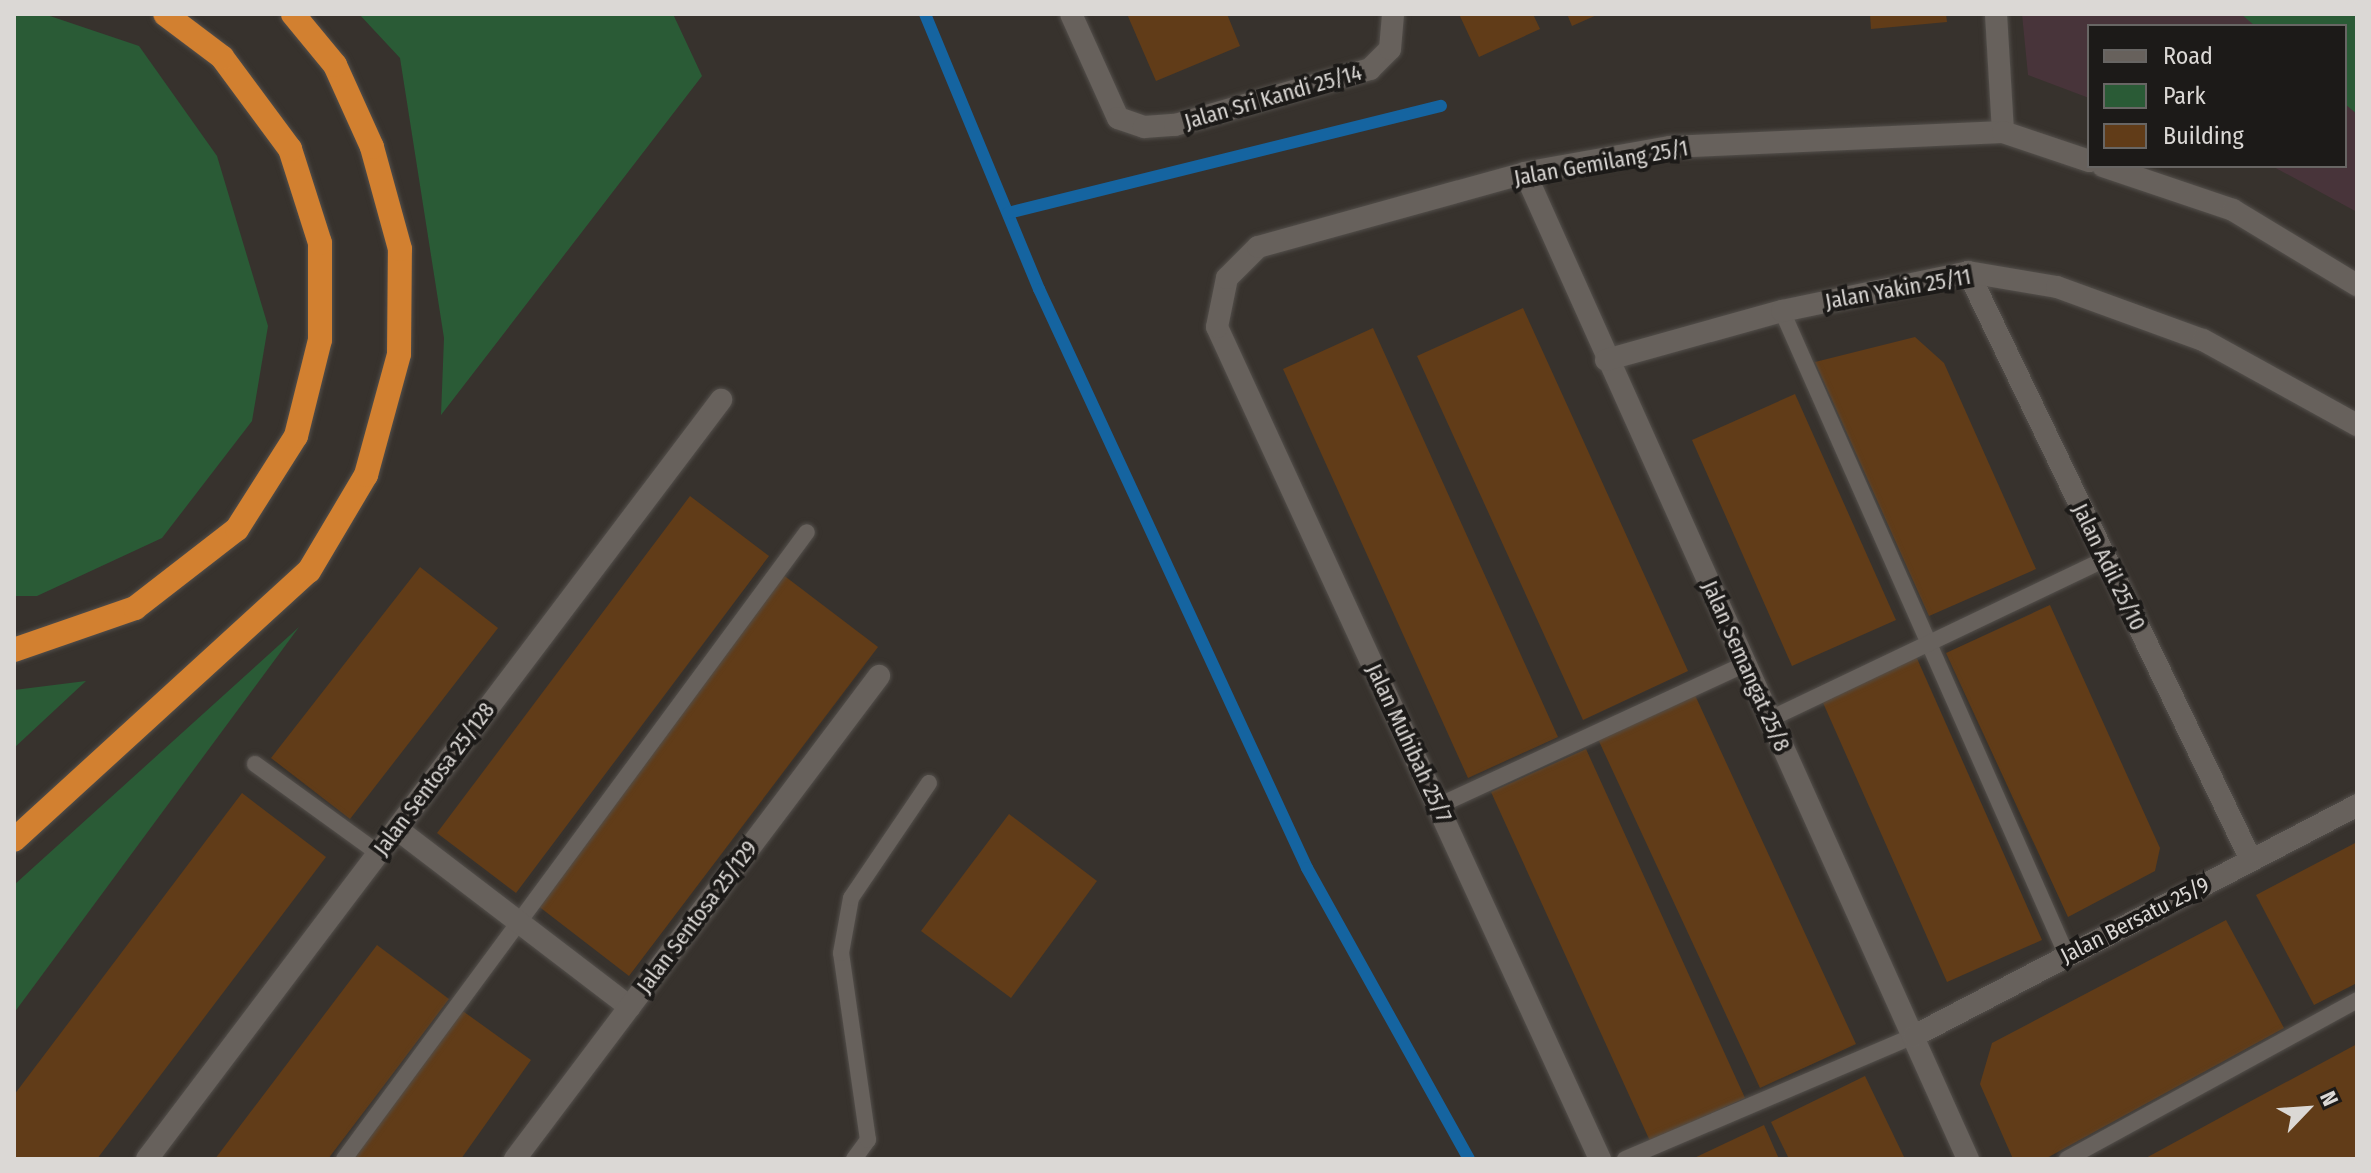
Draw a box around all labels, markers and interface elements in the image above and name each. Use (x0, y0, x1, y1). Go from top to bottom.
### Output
legend (2087, 24, 2347, 168)
text: Road (2163, 42, 2213, 70)
street label: Jalan Sri Kandi 25/14 (1181, 59, 1365, 135)
text: Park (2163, 82, 2206, 110)
text: Building (2163, 122, 2244, 150)
street label: Jalan Gemilang 25/1 (1512, 135, 1690, 191)
street label: Jalan Yakin 25/11 (1823, 263, 1973, 315)
street label: Jalan Adil 25/10 (2067, 499, 2151, 635)
street label: Jalan Semangat 25/8 (1697, 577, 1795, 755)
street label: Jalan Muhibah 25/7 (1361, 660, 1457, 826)
street label: Jalan Sentosa 25/128 (368, 697, 500, 861)
street label: Jalan Sentosa 25/129 (631, 836, 763, 998)
street label: Jalan Bersatu 25/9 (2056, 871, 2214, 969)
north arrow (2267, 1069, 2347, 1149)
text: N (2314, 1087, 2344, 1110)

